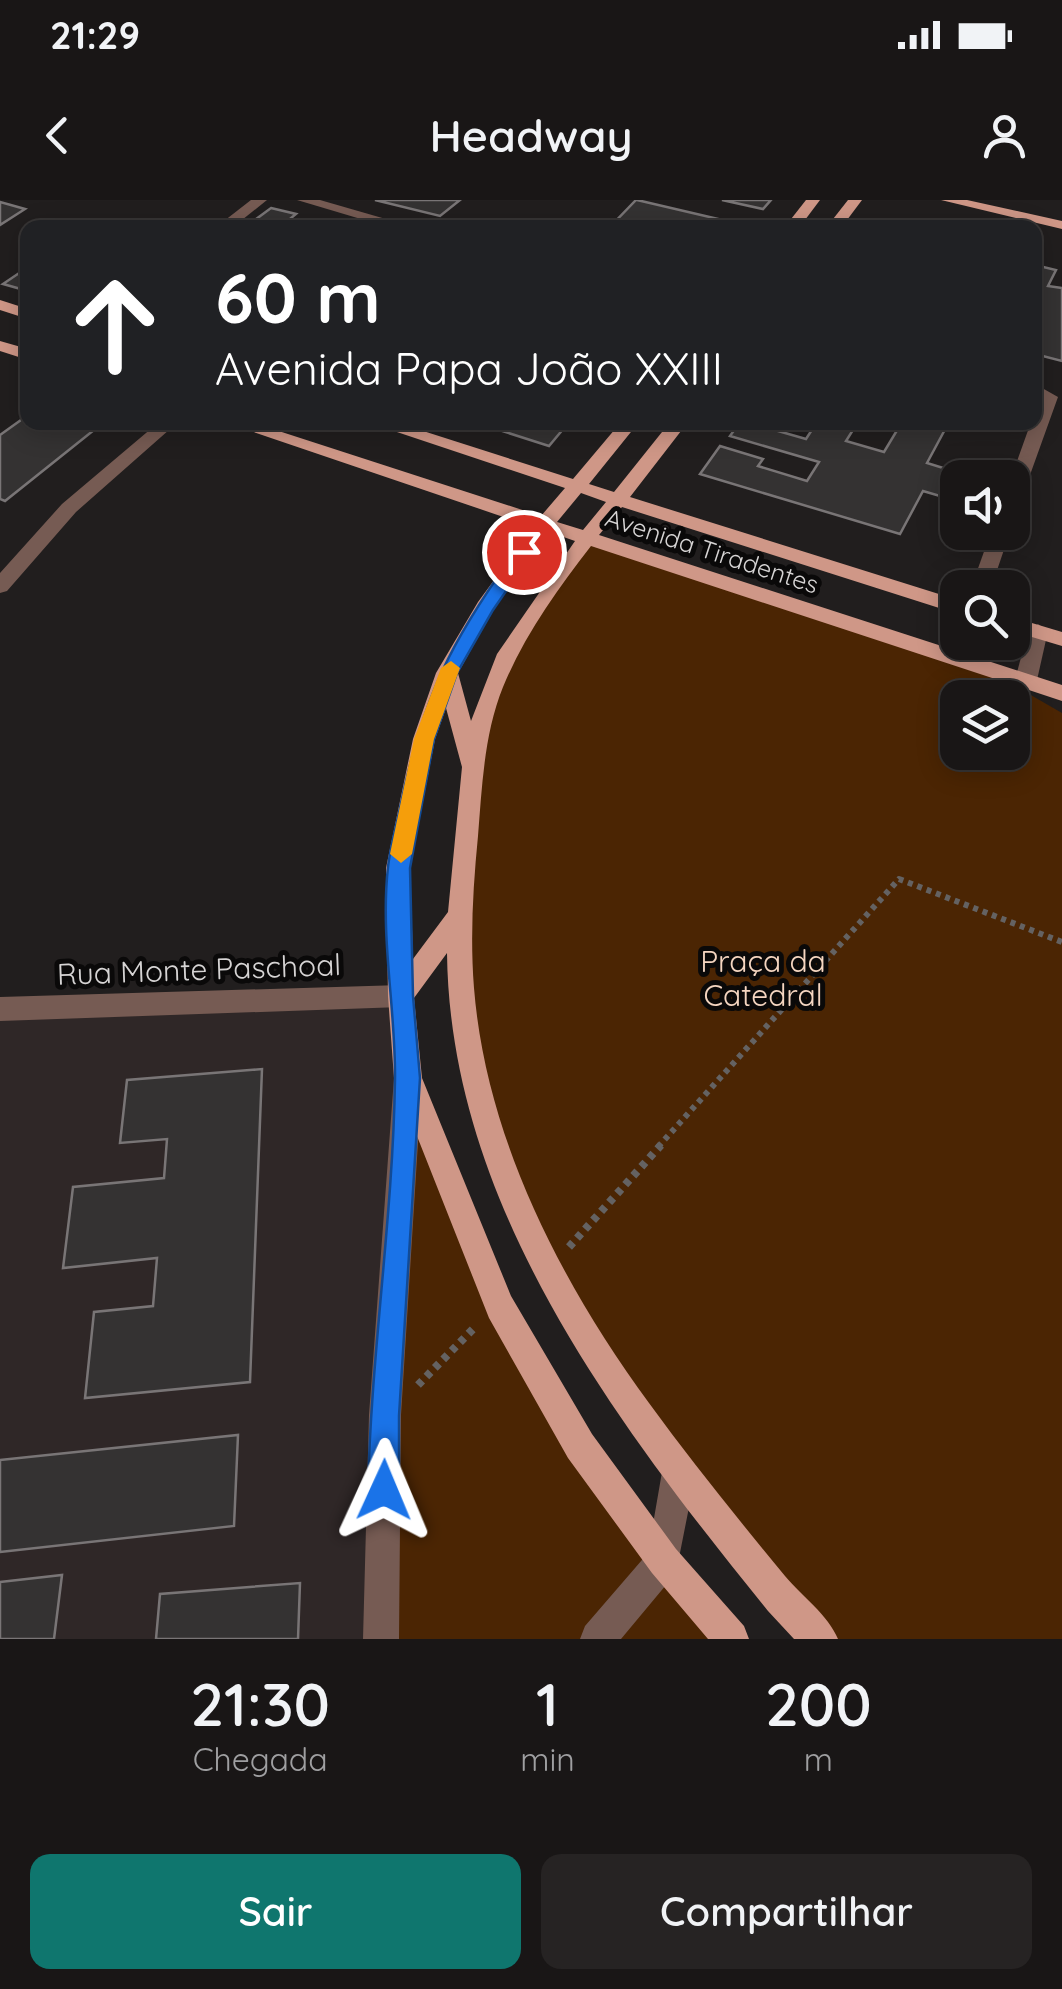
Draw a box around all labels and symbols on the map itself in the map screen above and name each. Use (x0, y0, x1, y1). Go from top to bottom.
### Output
street label: Avenida Tiradentes (602, 501, 823, 600)
pin (482, 510, 567, 595)
park label: Praça da Catedral (700, 942, 826, 1014)
street label: Rua Monte Paschoal (56, 945, 342, 993)
position arrow (332, 1438, 436, 1542)

